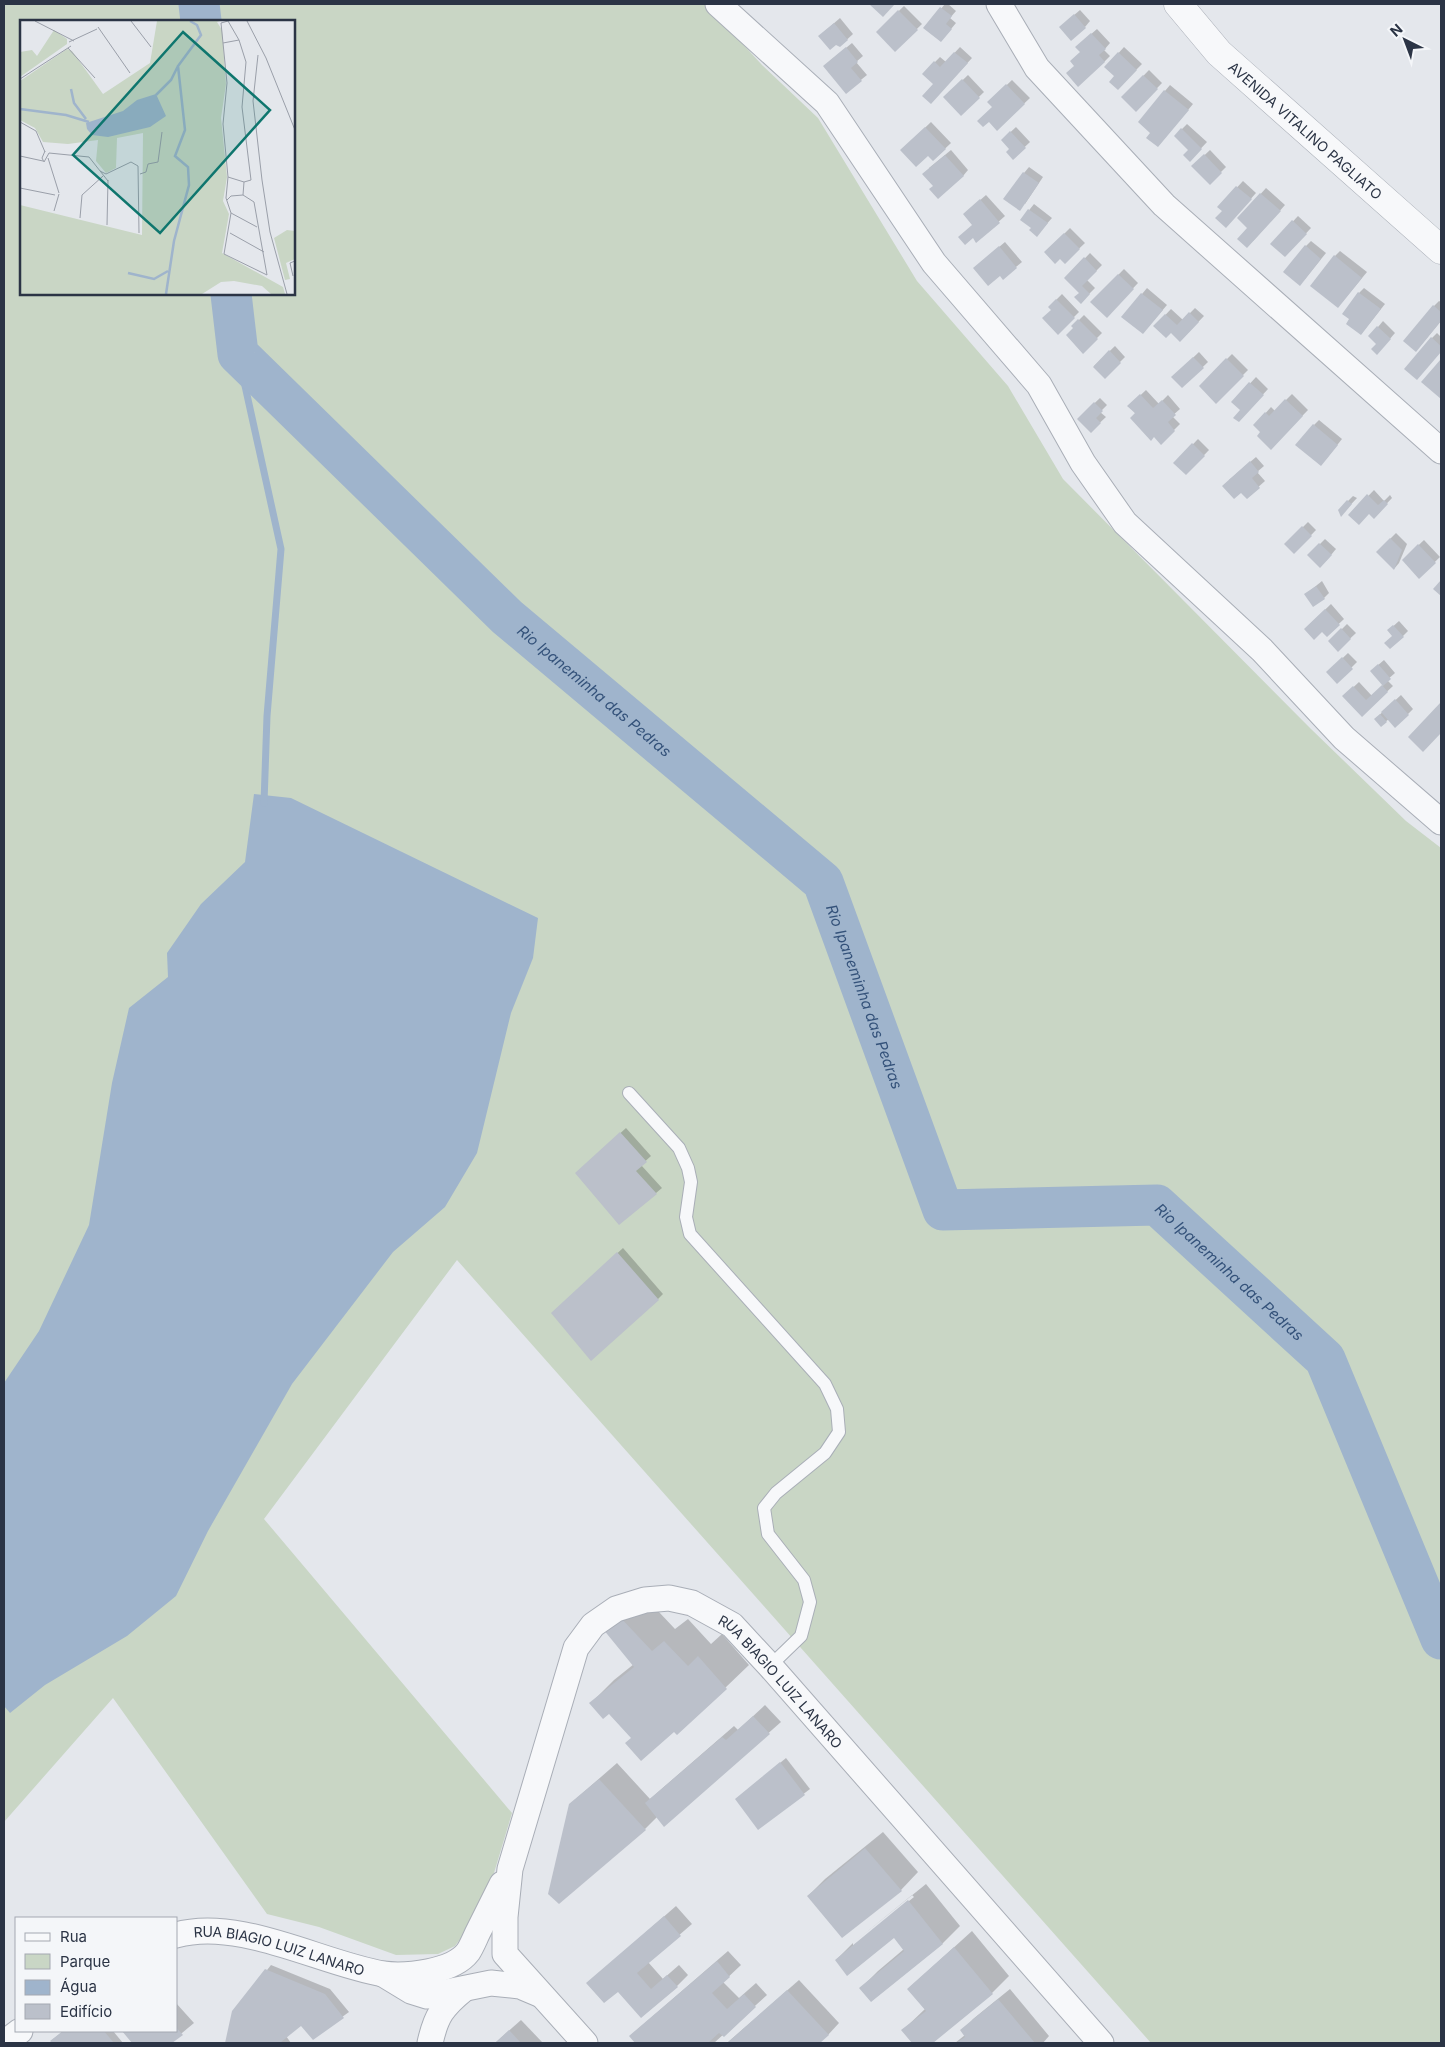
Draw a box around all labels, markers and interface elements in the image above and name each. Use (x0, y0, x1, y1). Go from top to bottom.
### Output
north arrow (1380, 15, 1430, 65)
inset map (20, 20, 295, 295)
text: N (1386, 20, 1406, 40)
street label: AVENIDA VITALINO PAGLIATO (1226, 58, 1386, 203)
water label: Rio Ipaneminha das Pedras (514, 621, 675, 760)
water label: Rio Ipaneminha das Pedras (823, 902, 907, 1091)
water label: Rio Ipaneminha das Pedras (1151, 1199, 1308, 1345)
street label: RUA BIAGIO LUIZ LANARO (716, 1611, 847, 1752)
legend (15, 1917, 178, 2032)
street label: RUA BIAGIO LUIZ LANARO (193, 1922, 367, 1978)
text: Rua (60, 1927, 87, 1946)
text: Parque (60, 1952, 110, 1971)
text: Água (60, 1977, 97, 1996)
text: Edifício (60, 2002, 112, 2021)

